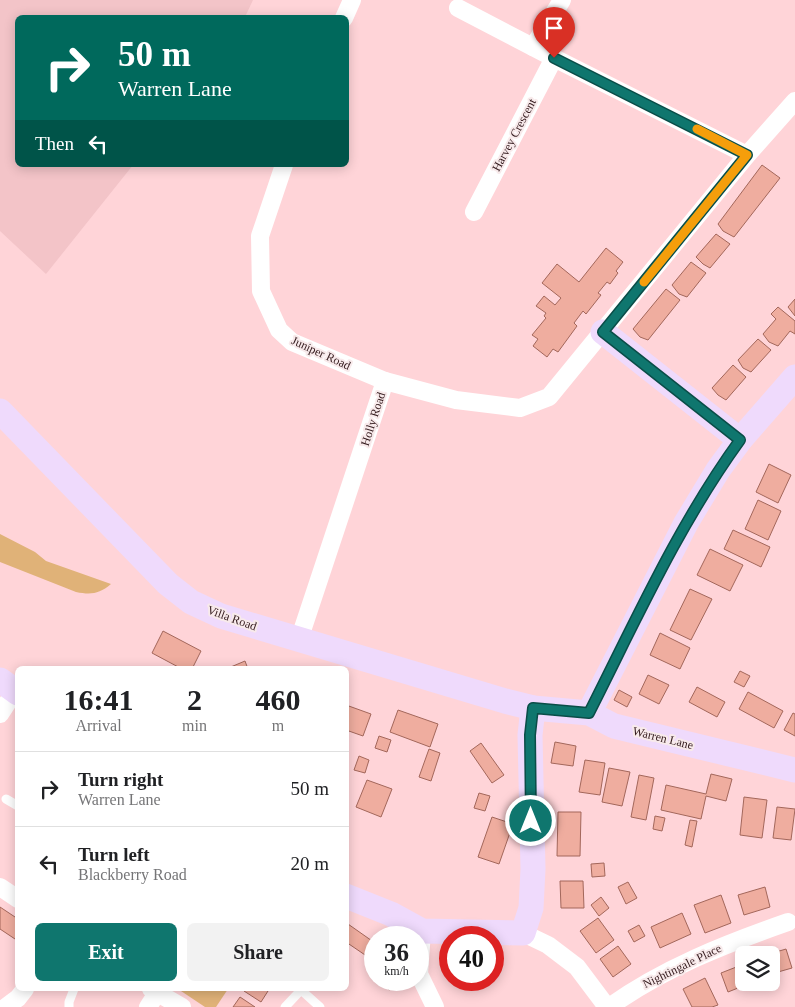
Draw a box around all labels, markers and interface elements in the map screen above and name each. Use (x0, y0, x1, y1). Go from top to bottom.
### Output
pin (533, 7, 575, 58)
icon: arrive (540, 14, 568, 42)
icon: right (35, 35, 100, 100)
text: 50 m (118, 35, 191, 74)
text: Warren Lane (118, 76, 232, 101)
street label: Harvey Crescent (489, 96, 539, 174)
icon: left (84, 130, 112, 158)
text: Then (35, 133, 74, 154)
street label: Juniper Road (289, 333, 353, 373)
street label: Holly Road (358, 390, 388, 448)
street label: Villa Road (205, 603, 259, 633)
text: 16:41 (64, 683, 134, 716)
text: 2 (187, 683, 202, 716)
text: 460 (255, 683, 300, 716)
text: Arrival (75, 717, 122, 734)
text: min (182, 717, 207, 734)
text: m (272, 717, 284, 734)
street label: Warren Lane (631, 724, 695, 752)
text: Turn right (78, 769, 163, 790)
icon: right (35, 775, 63, 803)
text: 50 m (290, 778, 329, 799)
text: Warren Lane (78, 791, 161, 808)
position arrow (504, 794, 556, 846)
text: Turn left (78, 844, 150, 865)
icon: left (35, 850, 63, 878)
text: 20 m (290, 853, 329, 874)
text: Blackberry Road (78, 866, 187, 883)
button: Exit (35, 923, 177, 981)
button: Share (187, 923, 329, 981)
speed limit sign: 40 (439, 926, 504, 991)
text: 36 (384, 939, 409, 966)
street label: Nightingale Place (640, 941, 724, 991)
map controls (735, 946, 780, 991)
button: layers (735, 946, 780, 991)
text: km/h (384, 964, 409, 978)

